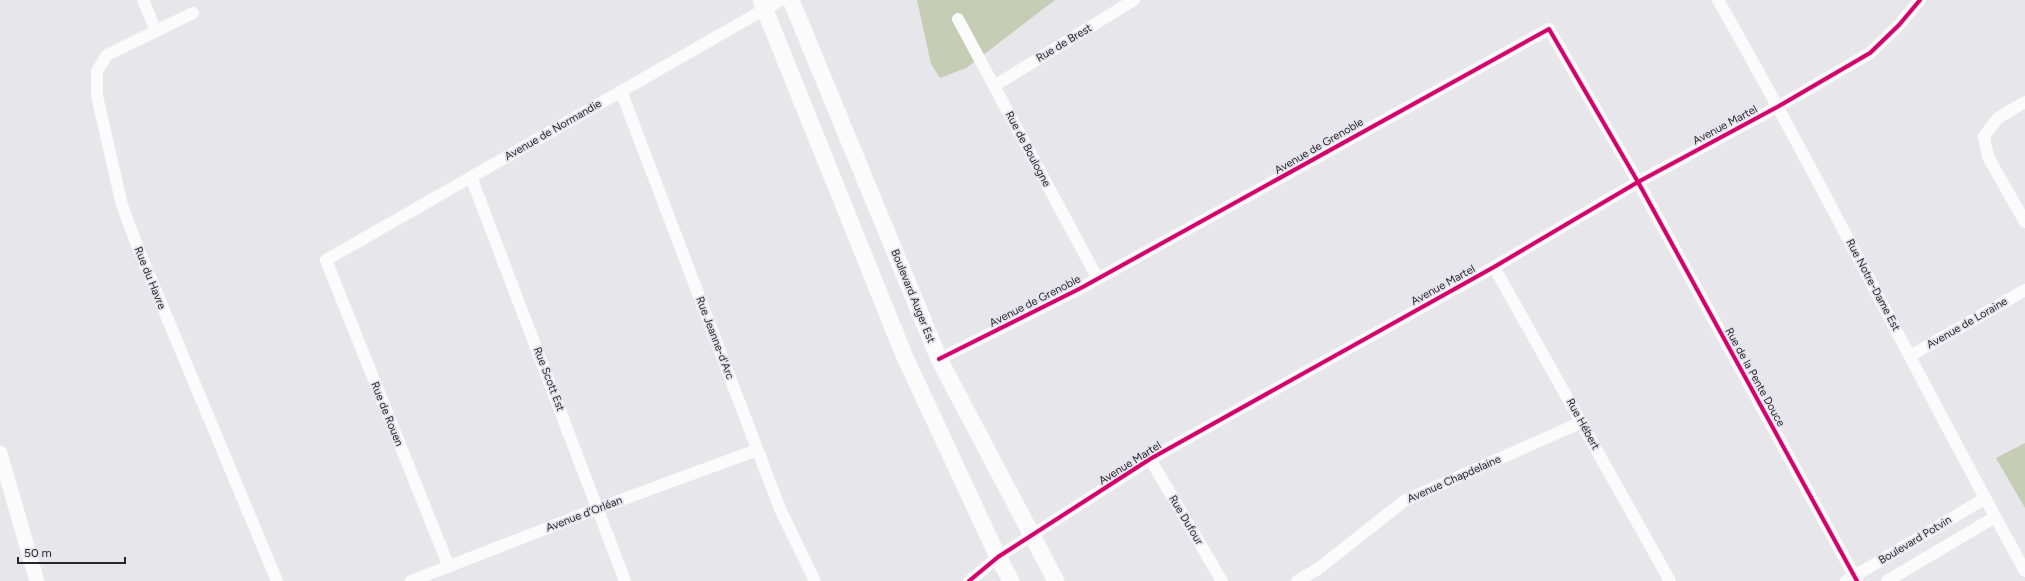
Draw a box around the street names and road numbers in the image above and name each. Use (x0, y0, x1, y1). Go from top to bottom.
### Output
street label: Rue de Brest (1034, 21, 1094, 65)
street label: Avenue de Normandie (502, 97, 604, 163)
street label: Avenue Martel (1691, 103, 1759, 147)
street label: Rue de Boulogne (1003, 109, 1053, 189)
street label: Avenue de Grenoble (1272, 115, 1366, 177)
street label: Rue Notre-Dame Est (1843, 237, 1903, 333)
street label: Rue du Havre (132, 245, 168, 311)
street label: Boulevard Auger Est (888, 247, 938, 345)
street label: Avenue Martel (1409, 262, 1477, 308)
street label: Avenue de Grenoble (987, 272, 1083, 330)
street label: Rue Jeanne-d'Arc (693, 295, 737, 381)
street label: Avenue de Loraine (1924, 295, 2010, 351)
street label: Rue de la Pente Douce (1722, 325, 1788, 429)
street label: Rue Scott Est (531, 345, 567, 413)
street label: Rue de Rouen (368, 380, 406, 448)
street label: Rue Hébert (1564, 396, 1602, 452)
street label: Avenue Martel (1096, 439, 1164, 487)
street label: Avenue Chapdelaine (1405, 452, 1503, 506)
street label: Avenue d'Orléan (544, 493, 624, 535)
street label: Rue Dufour (1166, 493, 1206, 547)
street label: Boulevard Potvin (1876, 513, 1954, 567)

